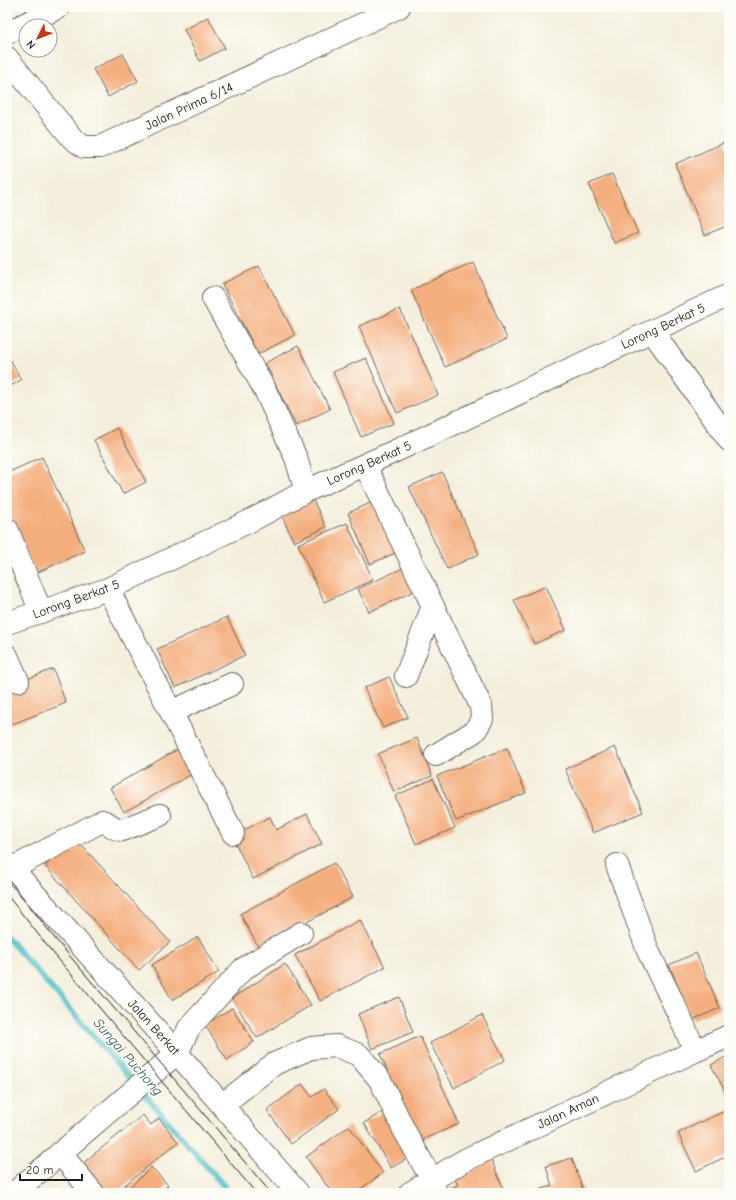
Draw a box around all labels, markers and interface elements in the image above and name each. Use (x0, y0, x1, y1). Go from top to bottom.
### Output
north arrow (18, 18, 58, 58)
text: N (24, 37, 38, 52)
street label: Jalan Prima 6/14 (143, 79, 235, 133)
street label: Lorong Berkat 5 (619, 300, 707, 352)
street label: Lorong Berkat 5 (324, 438, 414, 488)
street label: Lorong Berkat 5 (31, 576, 121, 622)
street label: Jalan Berkat (125, 996, 184, 1059)
water label: Sungai Puchong (90, 1015, 166, 1099)
street label: Jalan Aman (535, 1090, 601, 1132)
scale bar (20, 1156, 82, 1182)
text: 20 m (26, 1163, 54, 1177)

